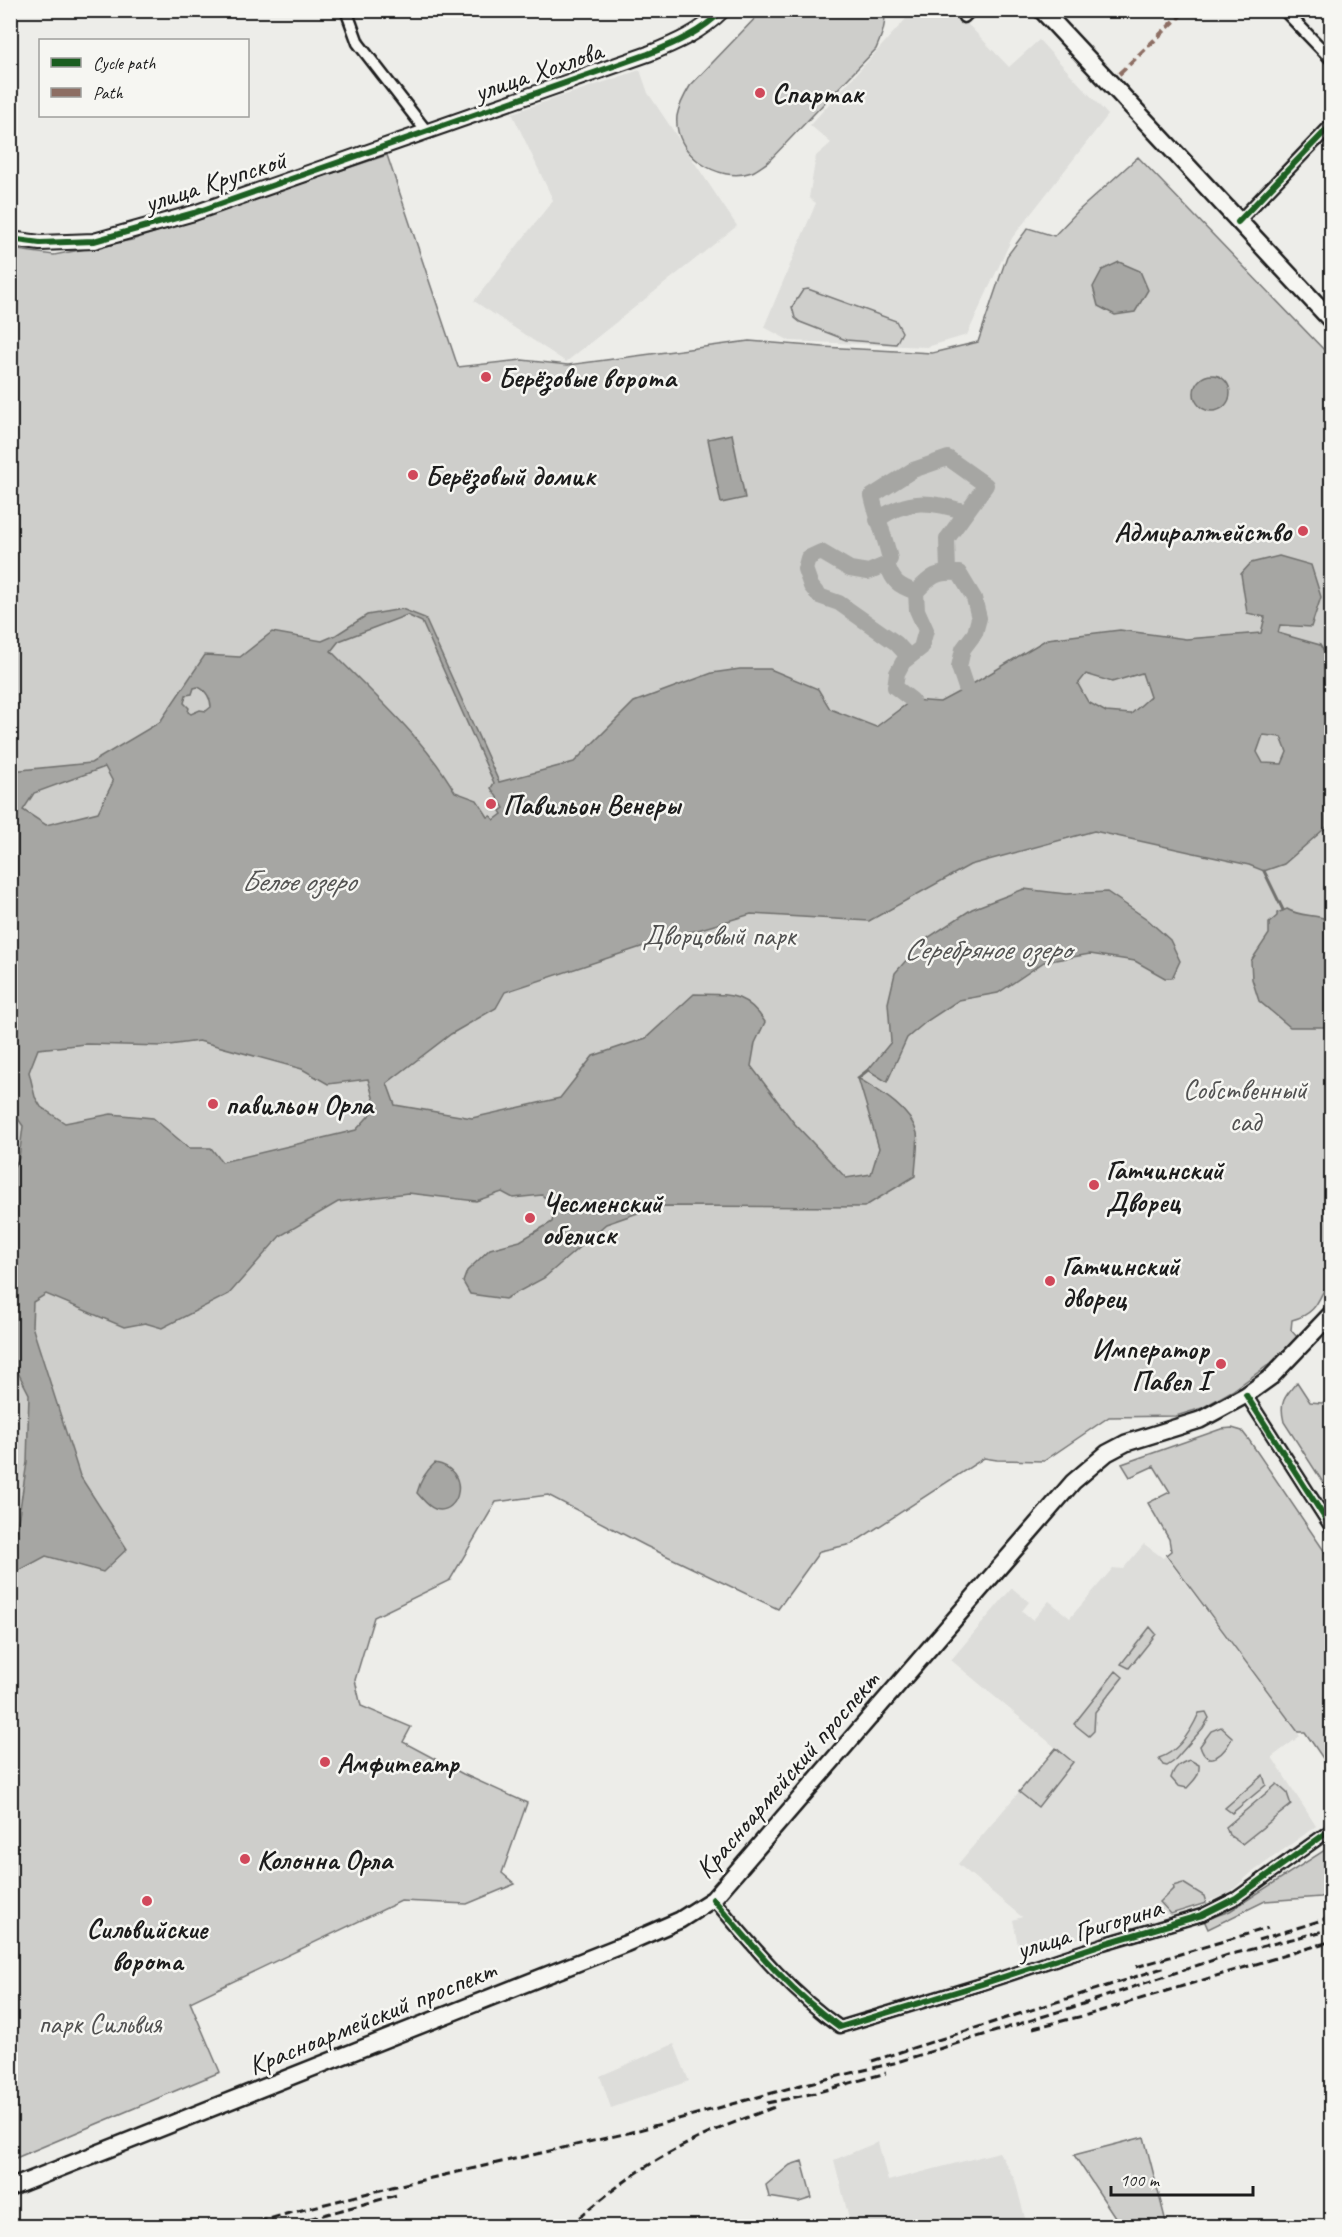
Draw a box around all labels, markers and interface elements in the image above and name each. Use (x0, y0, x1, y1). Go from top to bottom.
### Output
street label: улица Хохлова (467, 32, 609, 110)
legend (39, 39, 249, 117)
text: Cycle path (93, 52, 156, 74)
place label: Спартак (772, 76, 865, 111)
text: Path (93, 82, 123, 104)
marker: Спартак (753, 86, 767, 100)
street label: улица Крупской (138, 141, 292, 221)
place label: Берёзовые ворота (498, 360, 678, 396)
marker: Берёзовые ворота (479, 370, 493, 384)
place label: Берёзовый домик (425, 458, 598, 494)
marker: Берёзовый домик (406, 468, 420, 482)
place label: Адмиралтейство (1114, 514, 1293, 549)
marker: Адмиралтейство (1296, 524, 1310, 538)
place label: Павильон Венеры (503, 787, 683, 822)
marker: Павильон Венеры (484, 797, 498, 811)
water label: Белое озеро (241, 862, 358, 900)
park label: Дворцовый парк (642, 918, 797, 953)
water label: Серебряное озеро (904, 930, 1076, 968)
park label: Собственный сад (1183, 1072, 1308, 1139)
place label: павильон Орла (225, 1087, 375, 1122)
marker: павильон Орла (206, 1097, 220, 1111)
place label: Гатчинский Дворец (1106, 1152, 1225, 1219)
marker: Гатчинский Дворец (1087, 1178, 1101, 1192)
place label: Чесменский обелиск (542, 1185, 664, 1252)
marker: Чесменский обелиск (523, 1211, 537, 1225)
place label: Гатчинский дворец (1062, 1248, 1181, 1315)
marker: Гатчинский дворец (1043, 1274, 1057, 1288)
place label: Император Павел I (1092, 1331, 1216, 1398)
marker: Император Павел I (1214, 1357, 1228, 1371)
street label: Красноармейский проспект (687, 1662, 888, 1885)
place label: Амфитеатр (337, 1745, 460, 1780)
marker: Амфитеатр (318, 1755, 332, 1769)
place label: Колонна Орла (257, 1842, 394, 1877)
marker: Колонна Орла (238, 1852, 252, 1866)
street label: улица Григорина (1010, 1889, 1168, 1967)
marker: Сильвийские ворота (140, 1894, 154, 1908)
place label: Сильвийские ворота (87, 1911, 209, 1978)
street label: Красноармейский проспект (243, 1951, 502, 2083)
park label: парк Сильвия (38, 2006, 162, 2041)
scale bar (1111, 2159, 1254, 2197)
text: 100 m (1120, 2169, 1161, 2191)

